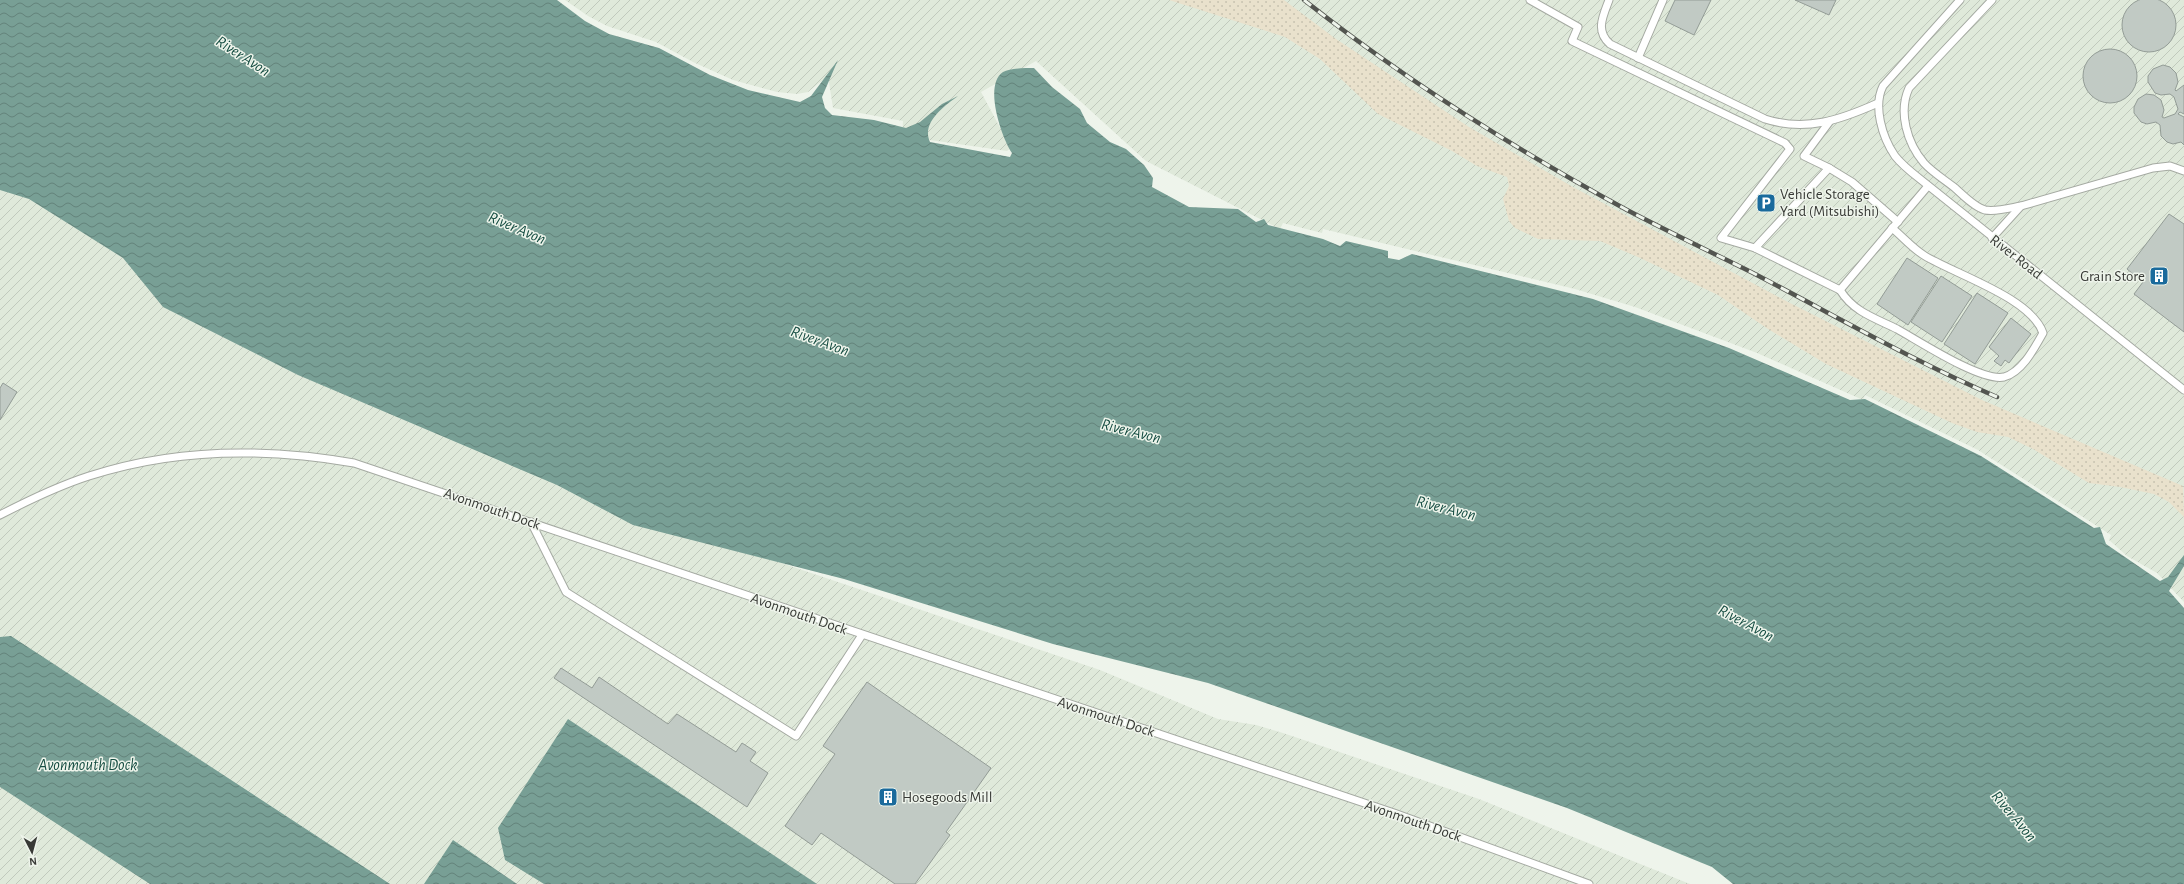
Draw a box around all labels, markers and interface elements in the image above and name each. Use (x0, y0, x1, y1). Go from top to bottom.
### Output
water label: River Avon (213, 33, 273, 79)
place label: Vehicle Storage Yard (Mitsubishi) (1780, 187, 1880, 219)
parking icon: Vehicle Storage Yard (Mitsubishi) (1755, 192, 1777, 214)
water label: River Avon (486, 209, 548, 247)
street label: River Road (1987, 232, 2045, 282)
building icon: Grain Store (2148, 265, 2170, 287)
place label: Grain Store (2080, 269, 2145, 284)
water label: River Avon (789, 323, 851, 359)
water label: River Avon (1100, 416, 1162, 446)
street label: Avonmouth Dock (442, 485, 542, 533)
water label: River Avon (1415, 493, 1477, 523)
street label: Avonmouth Dock (749, 590, 849, 638)
water label: River Avon (1715, 602, 1777, 644)
street label: Avonmouth Dock (1056, 694, 1157, 740)
water label: Avonmouth Dock (38, 757, 137, 773)
building icon: Hosegoods Mill (877, 786, 899, 808)
water label: River Avon (1988, 788, 2040, 844)
place label: Hosegoods Mill (902, 790, 992, 805)
street label: Avonmouth Dock (1363, 797, 1463, 845)
north arrow (12, 832, 52, 872)
text: N (29, 856, 37, 867)

